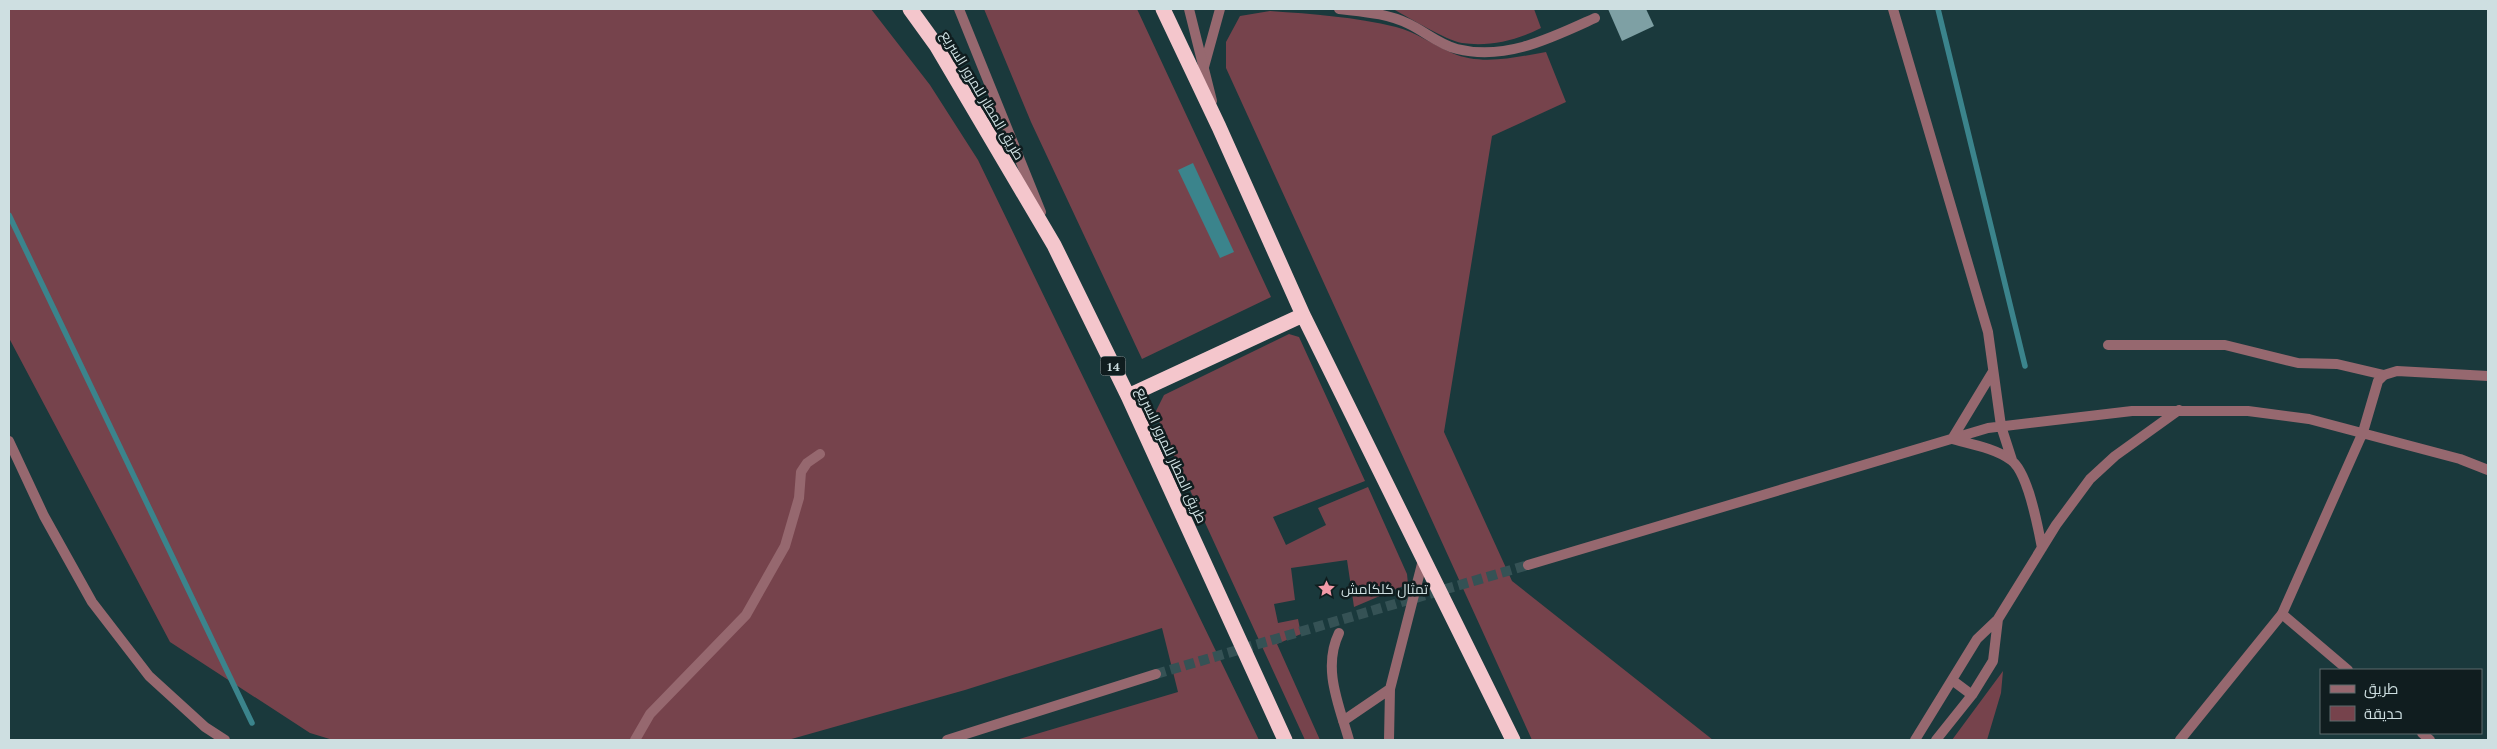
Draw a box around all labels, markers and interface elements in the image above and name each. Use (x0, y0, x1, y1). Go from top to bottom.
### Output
street label: طريق المطار للمرور السريع (937, 27, 1029, 163)
road number: 14 (1100, 356, 1126, 376)
street label: طريق المطار للمرور السريع (1132, 384, 1212, 526)
place icon: تمثال كلكامش (1317, 578, 1337, 598)
place label: تمثال كلكامش (1341, 579, 1428, 598)
legend (2320, 669, 2482, 734)
text: طريق (2364, 678, 2398, 699)
text: حديقة (2364, 703, 2403, 723)

